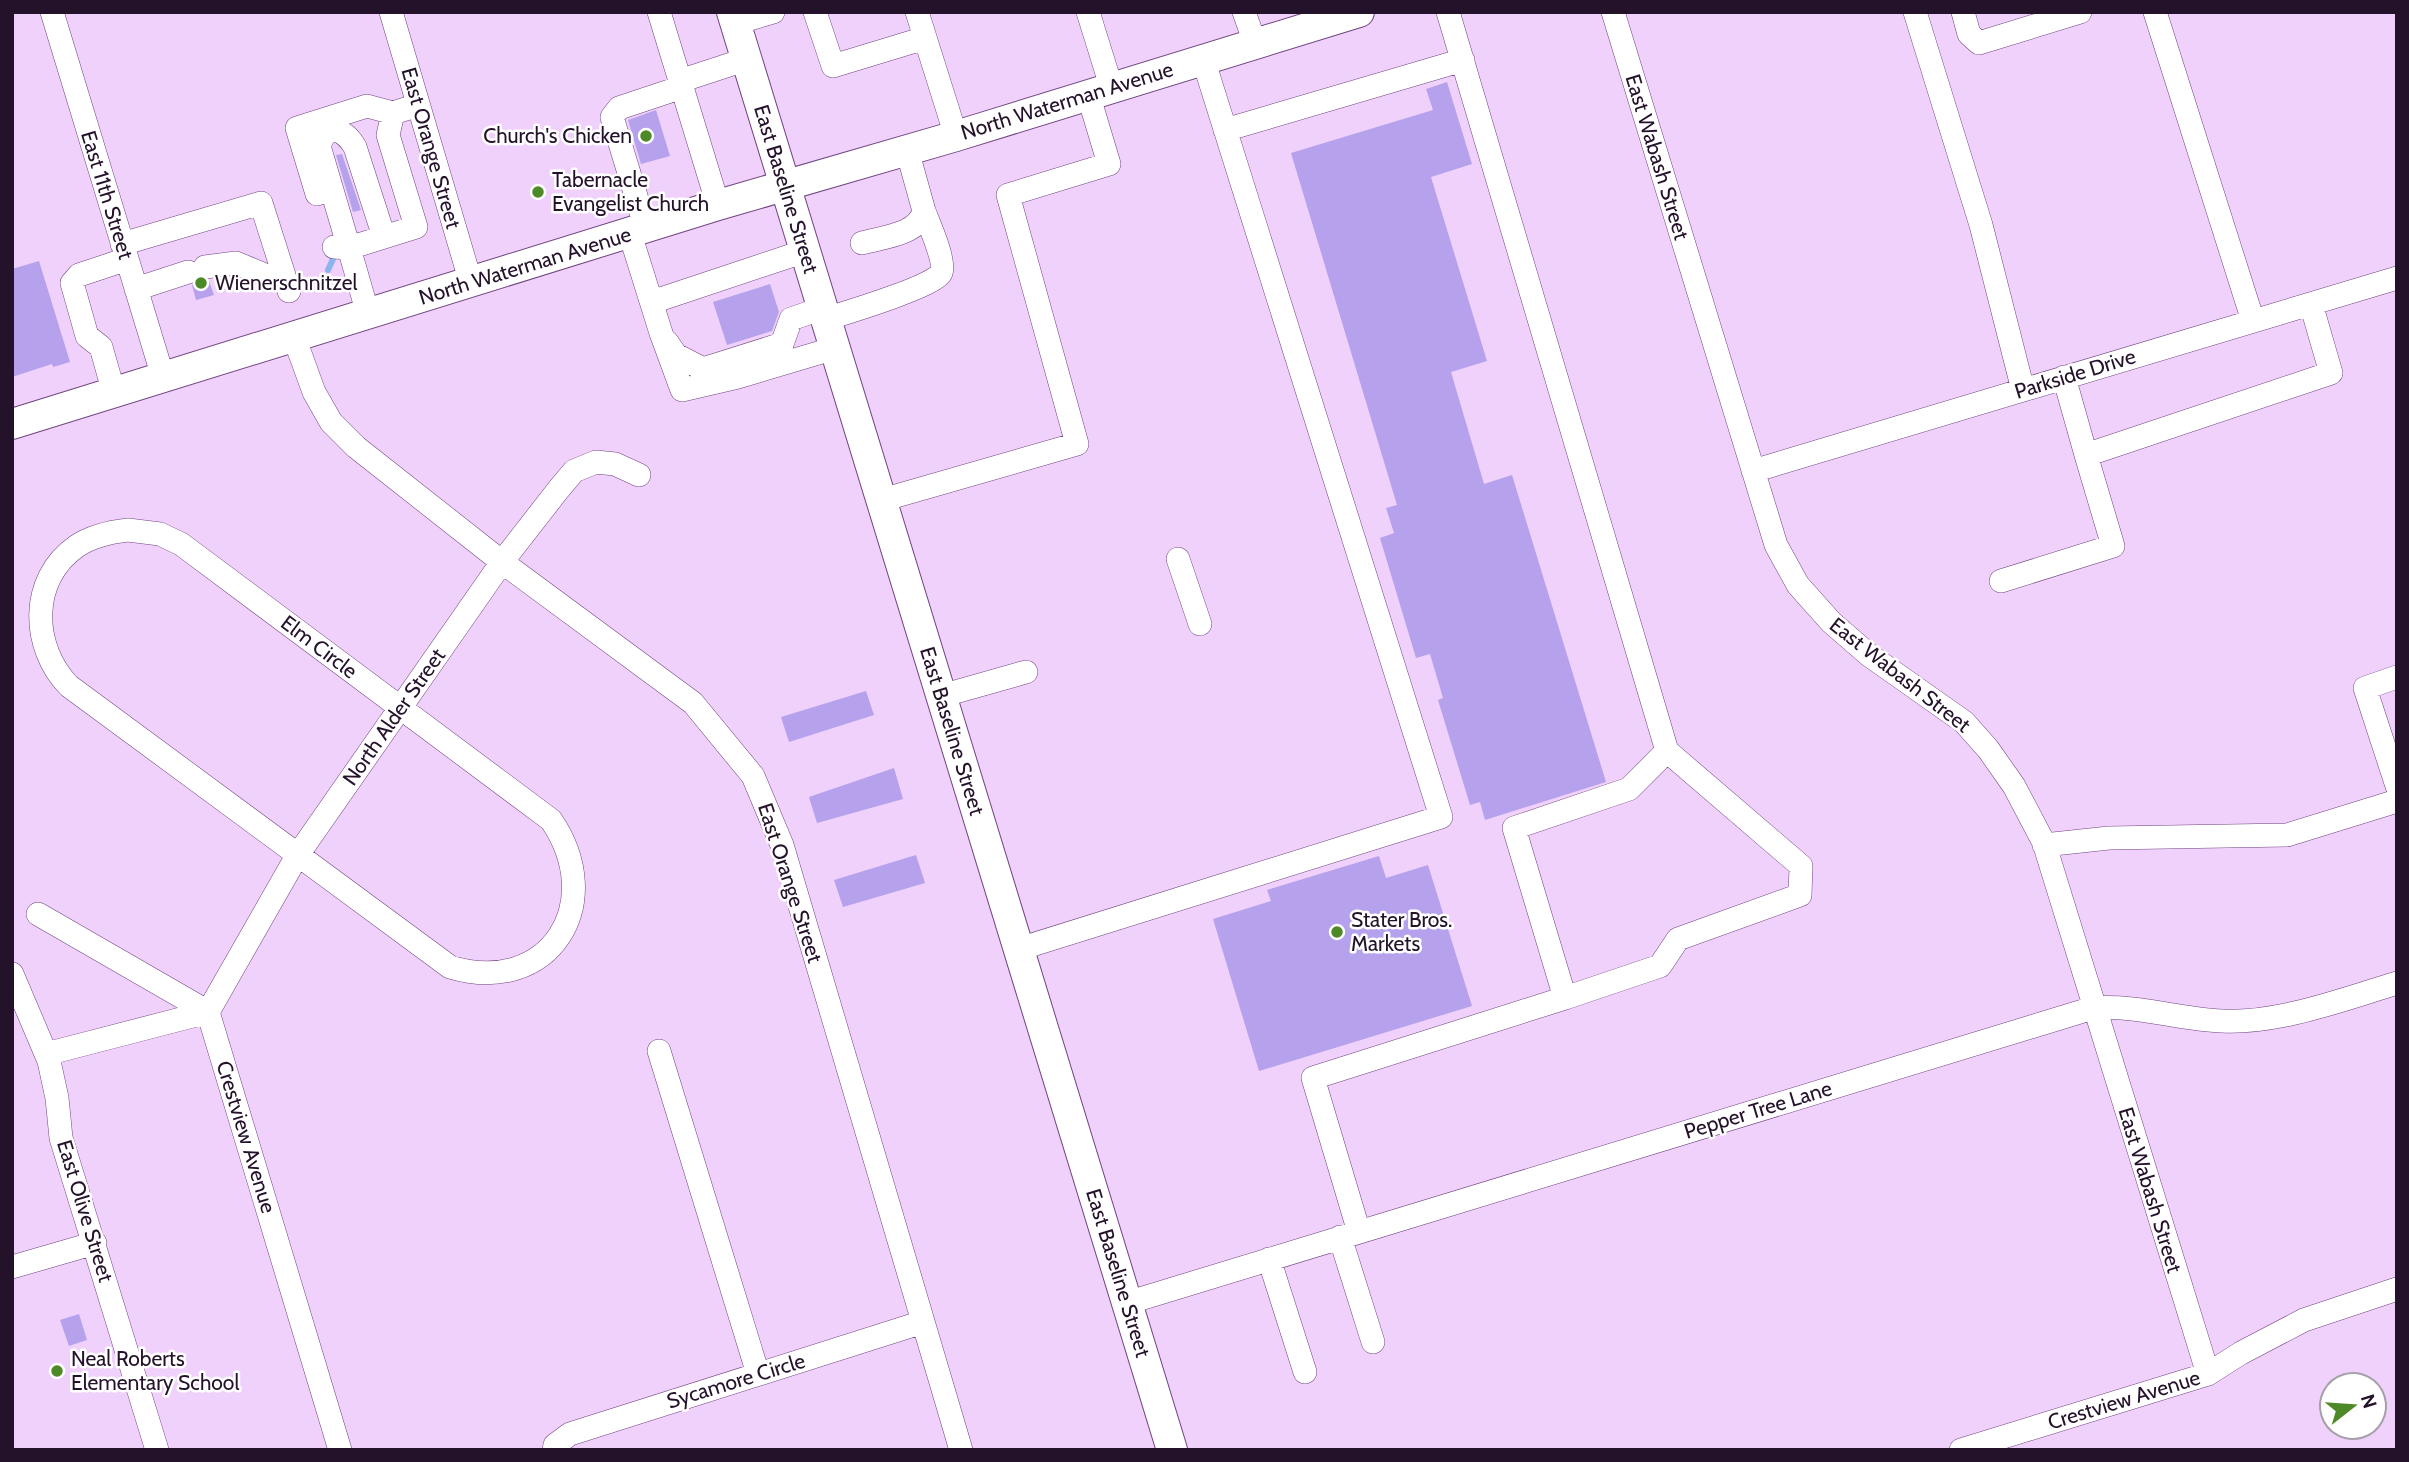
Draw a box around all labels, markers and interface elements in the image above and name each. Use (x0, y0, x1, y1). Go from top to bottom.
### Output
street label: North Waterman Avenue (958, 56, 1176, 145)
street label: East Orange Street (397, 64, 466, 231)
street label: East Wabash Street (1620, 71, 1695, 243)
street label: East Baseline Street (749, 102, 824, 276)
place label: Church's Chicken (483, 123, 632, 148)
street label: East 11th Street (76, 128, 139, 262)
marker: Church's Chicken (638, 128, 654, 144)
place label: Tabernacle Evangelist Church (552, 167, 709, 216)
marker: Tabernacle Evangelist Church (530, 184, 546, 200)
street label: North Waterman Avenue (416, 221, 634, 310)
place label: Wienerschnitzel (215, 270, 357, 295)
marker: Wienerschnitzel (193, 275, 209, 291)
street label: Parkside Drive (2011, 343, 2139, 404)
street label: Elm Circle (276, 610, 363, 684)
street label: East Wabash Street (1825, 612, 1976, 737)
street label: North Alder Street (337, 643, 450, 790)
street label: East Baseline Street (915, 644, 990, 818)
street label: East Orange Street (753, 800, 828, 966)
place label: Stater Bros. Markets (1351, 907, 1452, 956)
marker: Stater Bros. Markets (1329, 924, 1345, 940)
street label: Crestview Avenue (211, 1058, 282, 1216)
street label: Pepper Tree Lane (1681, 1075, 1835, 1144)
street label: East Wabash Street (2113, 1104, 2188, 1276)
street label: East Olive Street (52, 1137, 119, 1285)
street label: East Baseline Street (1081, 1186, 1156, 1360)
place label: Neal Roberts Elementary School (71, 1346, 239, 1395)
street label: Sycamore Circle (664, 1348, 808, 1413)
marker: Neal Roberts Elementary School (49, 1363, 65, 1379)
street label: Crestview Avenue (2045, 1364, 2203, 1435)
north arrow (2318, 1371, 2388, 1441)
text: N (2356, 1391, 2382, 1411)

